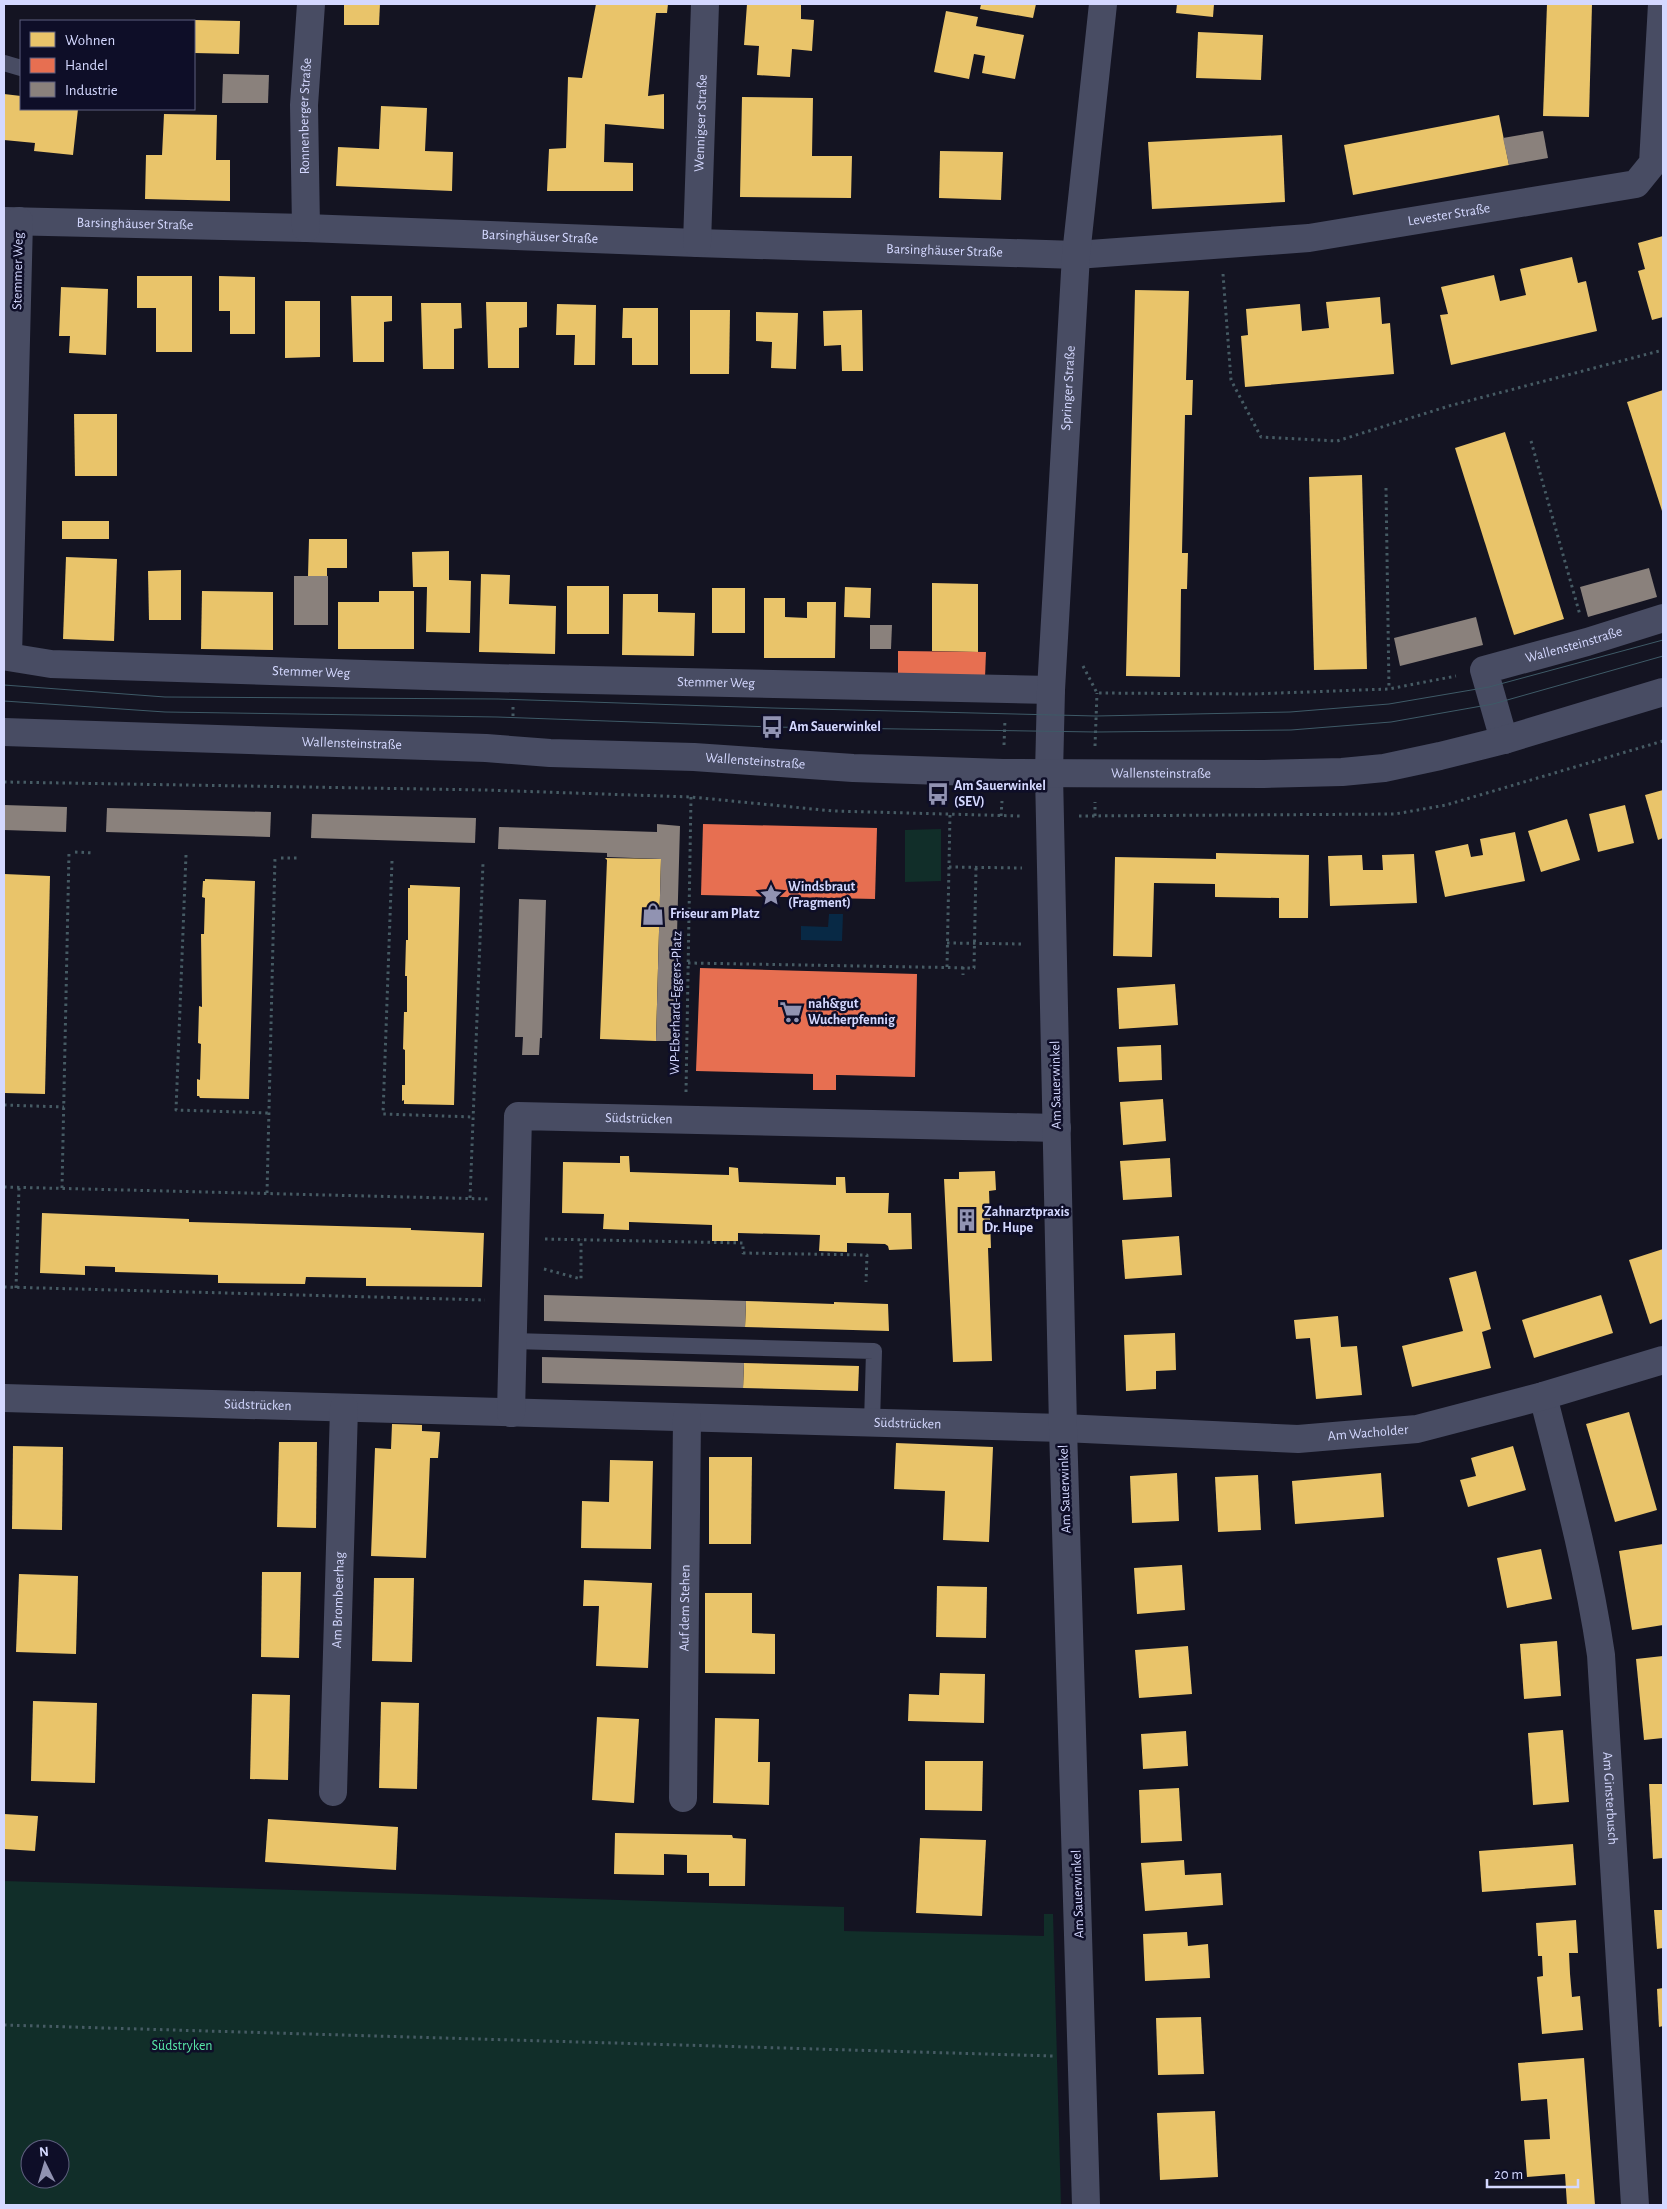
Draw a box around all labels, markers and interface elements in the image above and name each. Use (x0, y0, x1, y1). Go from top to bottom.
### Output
legend (20, 20, 195, 110)
text: Wohnen (65, 33, 115, 48)
street label: Ronnenberger Straße (297, 57, 314, 174)
text: Handel (65, 58, 108, 73)
street label: Wennigser Straße (692, 74, 710, 172)
text: Industrie (65, 83, 118, 98)
street label: Levester Straße (1407, 201, 1491, 229)
street label: Barsinghäuser Straße (77, 216, 193, 232)
street label: Barsinghäuser Straße (481, 228, 598, 246)
street label: Stemmer Weg (10, 232, 26, 310)
street label: Barsinghäuser Straße (886, 242, 1003, 260)
street label: Springer Straße (1059, 345, 1078, 431)
street label: Wallensteinstraße (1524, 624, 1624, 665)
street label: Stemmer Weg (272, 664, 351, 681)
street label: Stemmer Weg (677, 675, 755, 691)
bus stop icon: Am Sauerwinkel (759, 714, 785, 740)
place label: Am Sauerwinkel (789, 720, 881, 734)
street label: Wallensteinstraße (302, 735, 402, 752)
street label: Wallensteinstraße (705, 751, 806, 772)
street label: Wallensteinstraße (1111, 766, 1211, 781)
place label: Am Sauerwinkel (SEV) (954, 779, 1046, 809)
bus stop icon: Am Sauerwinkel (SEV) (925, 781, 951, 807)
place label: Windsbraut (Fragment) (788, 880, 855, 910)
place icon: Windsbraut (Fragment) (758, 882, 784, 908)
shop icon: Friseur am Platz (640, 901, 666, 927)
place label: Friseur am Platz (670, 907, 760, 921)
street label: WP-Eberhard-Eggers-Platz (668, 931, 684, 1075)
place label: nah&gut Wucherpfennig (808, 997, 896, 1027)
supermarket icon: nah&gut Wucherpfennig (778, 999, 804, 1025)
street label: Am Sauerwinkel (1048, 1041, 1064, 1129)
street label: Südstrücken (605, 1111, 673, 1126)
place label: Zahnarztpraxis Dr. Hupe (984, 1205, 1069, 1235)
building icon: Zahnarztpraxis Dr. Hupe (954, 1207, 980, 1233)
street label: Südstrücken (224, 1397, 292, 1413)
street label: Südstrücken (874, 1416, 942, 1432)
street label: Am Wacholder (1327, 1423, 1409, 1443)
street label: Am Sauerwinkel (1056, 1444, 1074, 1534)
street label: Am Brombeerhag (330, 1551, 347, 1649)
street label: Auf dem Stehen (678, 1564, 692, 1652)
street label: Am Ginsterbusch (1600, 1751, 1620, 1845)
street label: Am Sauerwinkel (1069, 1849, 1087, 1939)
park label: Südstryken (151, 2039, 213, 2053)
north arrow (20, 2139, 70, 2189)
text: N (38, 2145, 49, 2159)
scale bar (1487, 2156, 1578, 2188)
text: 20 m (1494, 2167, 1523, 2182)

